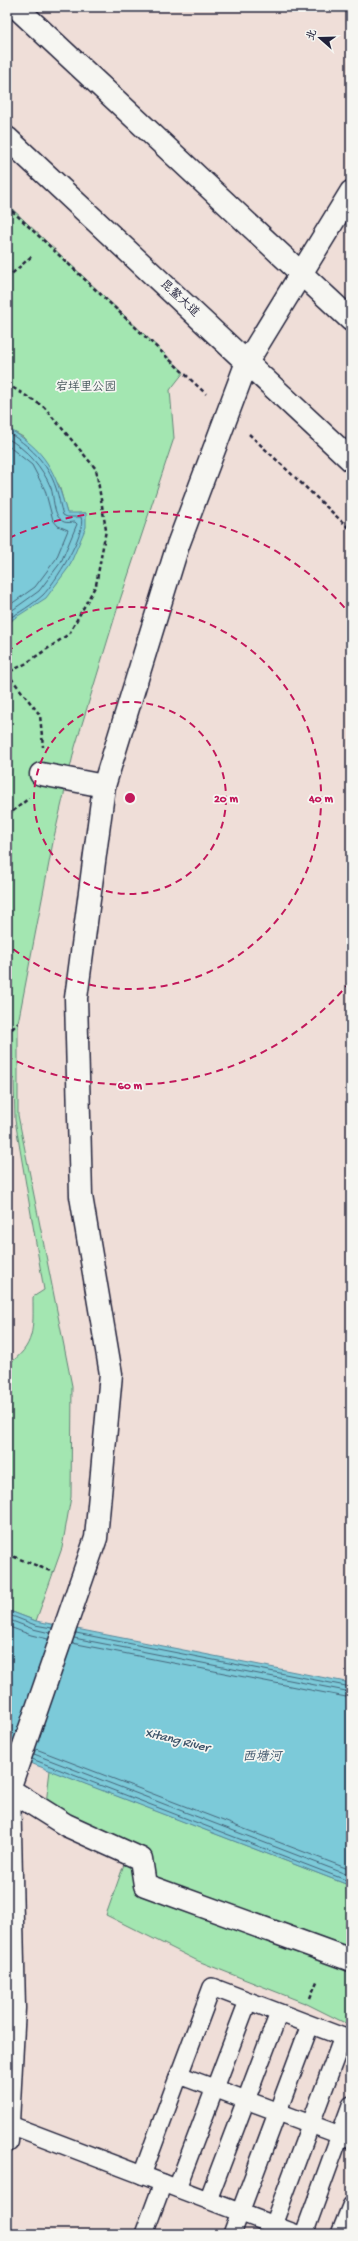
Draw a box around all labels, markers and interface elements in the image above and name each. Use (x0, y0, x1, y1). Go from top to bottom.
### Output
north arrow (300, 18, 340, 58)
text: 北 (305, 28, 320, 42)
street label: 昆鳌大道 (157, 277, 202, 320)
park label: 宕垟里公园 (56, 380, 116, 395)
centre of rings (123, 791, 137, 805)
text: 20 m (214, 793, 239, 807)
text: 40 m (308, 793, 333, 807)
text: 60 m (118, 1080, 143, 1094)
water label: Xitang River (143, 1726, 213, 1757)
water label: 西塘河 (242, 1749, 283, 1765)

